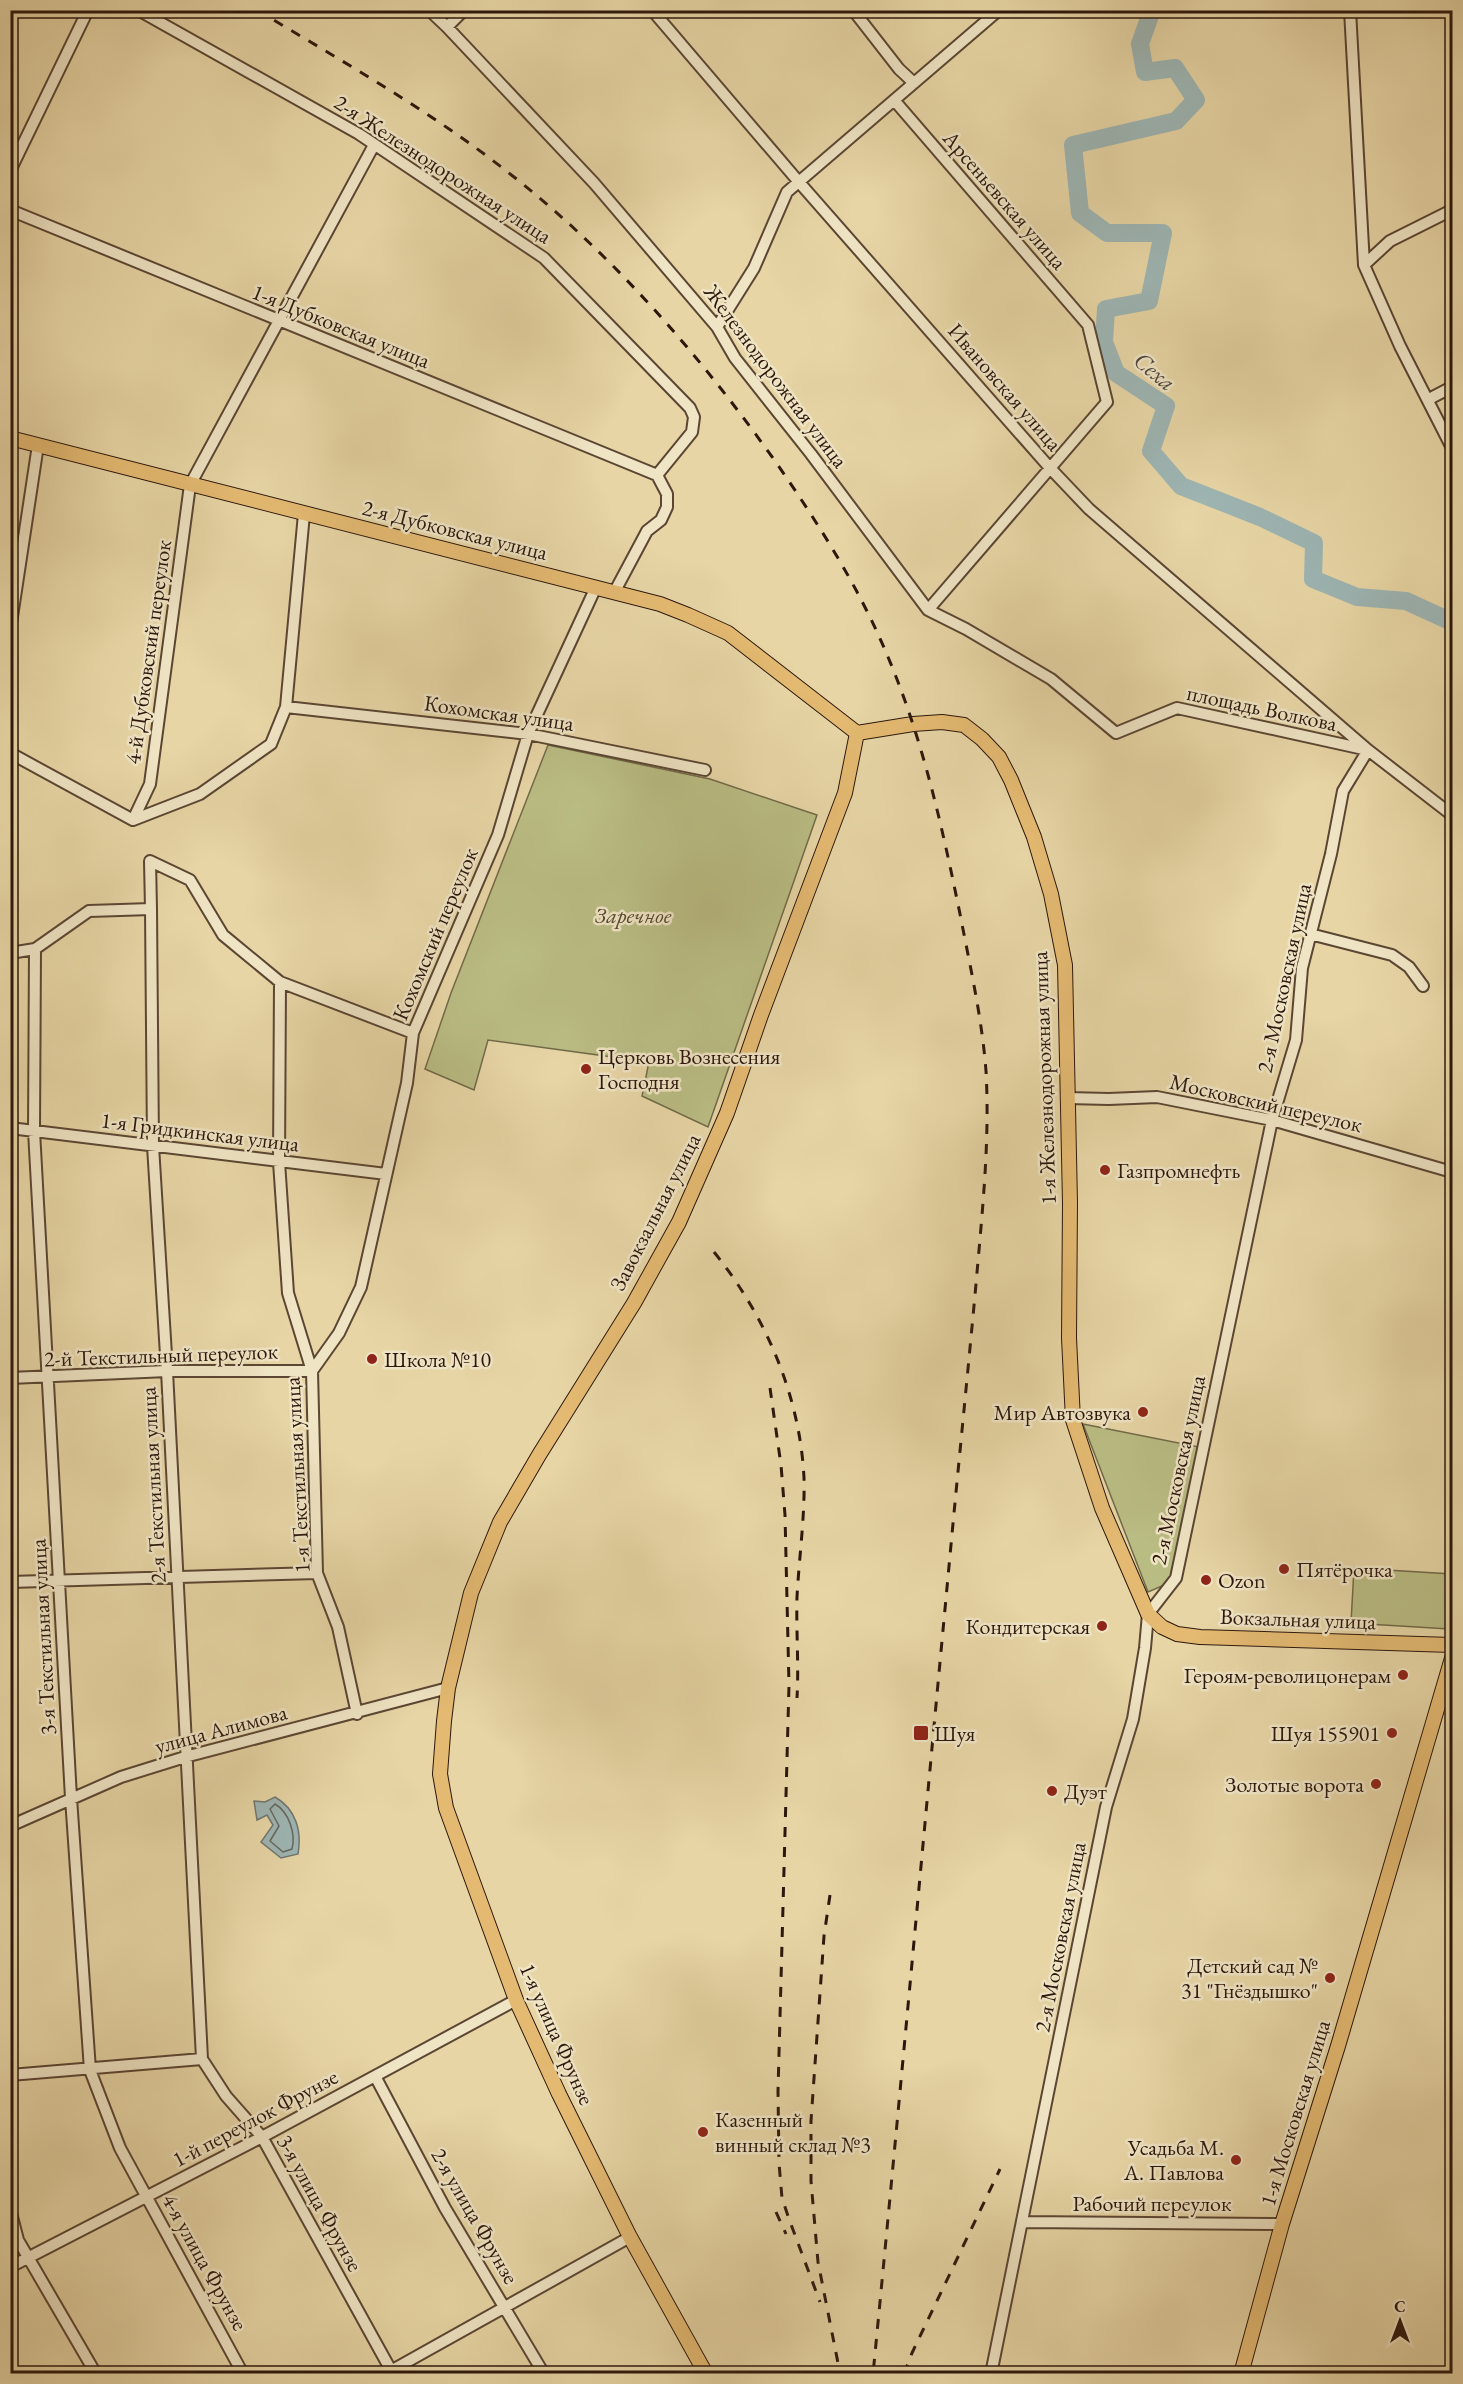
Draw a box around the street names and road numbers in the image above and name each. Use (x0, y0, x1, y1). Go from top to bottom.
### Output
street label: 2-я Железнодорожная улица (329, 88, 558, 250)
street label: Арсеньевская улица (936, 124, 1074, 276)
street label: 1-я Дубковская улица (248, 277, 435, 375)
street label: Железнодорожная улица (697, 277, 855, 474)
street label: Ивановская улица (941, 317, 1069, 457)
street label: 2-я Дубковская улица (359, 493, 551, 567)
street label: 4-й Дубковский переулок (118, 538, 178, 766)
street label: площадь Волкова (1184, 678, 1340, 738)
street label: Кохомская улица (422, 688, 576, 738)
street label: Кохомский переулок (386, 843, 485, 1025)
street label: 2-я Московская улица (1250, 880, 1318, 1076)
street label: 1-я Железнодорожная улица (1025, 950, 1063, 1205)
street label: Московский переулок (1167, 1067, 1366, 1139)
street label: 1-я Гридкинская улица (99, 1105, 301, 1159)
street label: Завокзальная улица (603, 1128, 707, 1296)
street label: 2-й Текстильный переулок (44, 1336, 279, 1374)
street label: 2-я Московская улица (1144, 1372, 1212, 1568)
street label: 1-я Текстильная улица (277, 1376, 317, 1574)
street label: 2-я Текстильная улица (133, 1386, 173, 1584)
street label: 3-я Текстильная улица (23, 1538, 63, 1736)
street label: Вокзальная улица (1219, 1602, 1377, 1636)
street label: улица Алимова (152, 1697, 291, 1761)
street label: 2-я Московская улица (1027, 1839, 1093, 2035)
street label: 1-я улица Фрунзе (513, 1959, 601, 2110)
street label: 1-я Московская улица (1253, 2016, 1337, 2210)
street label: 1-й переулок Фрунзе (167, 2062, 343, 2174)
street label: 3-я улица Фрунзе (270, 2129, 370, 2277)
street label: 2-я улица Фрунзе (424, 2143, 526, 2290)
street label: 4-я улица Фрунзе (155, 2188, 255, 2336)
street label: Рабочий переулок (1073, 2189, 1232, 2218)

